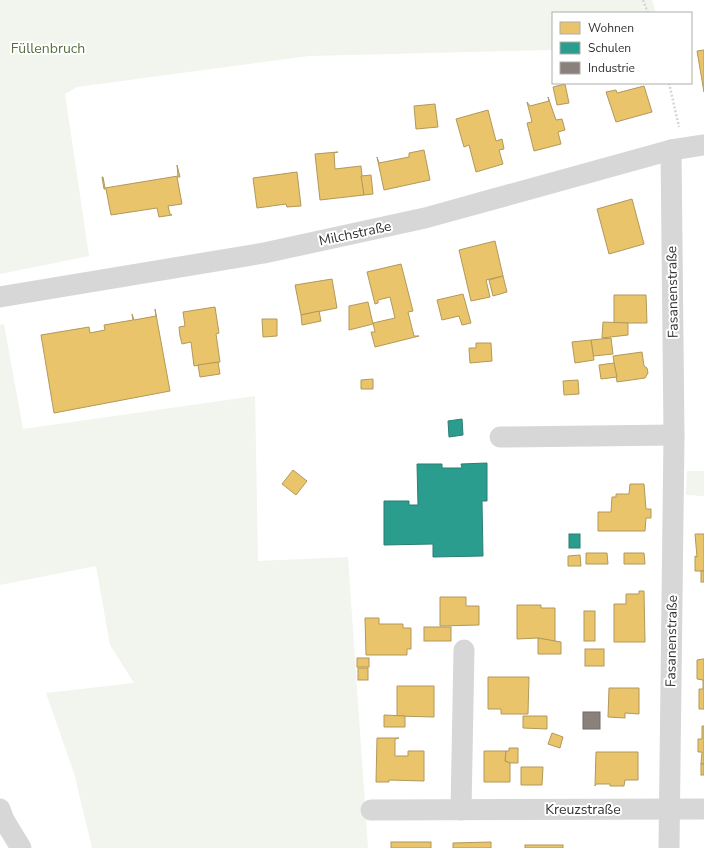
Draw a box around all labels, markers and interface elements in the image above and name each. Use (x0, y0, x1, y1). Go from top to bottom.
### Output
legend (552, 12, 692, 84)
text: Wohnen (588, 20, 634, 36)
park label: Füllenbruch (11, 39, 85, 58)
text: Schulen (588, 40, 631, 56)
text: Industrie (588, 60, 635, 76)
street label: Milchstraße (317, 217, 393, 250)
street label: Fasanenstraße (662, 246, 683, 338)
street label: Fasanenstraße (661, 595, 682, 687)
street label: Kreuzstraße (545, 800, 621, 819)

